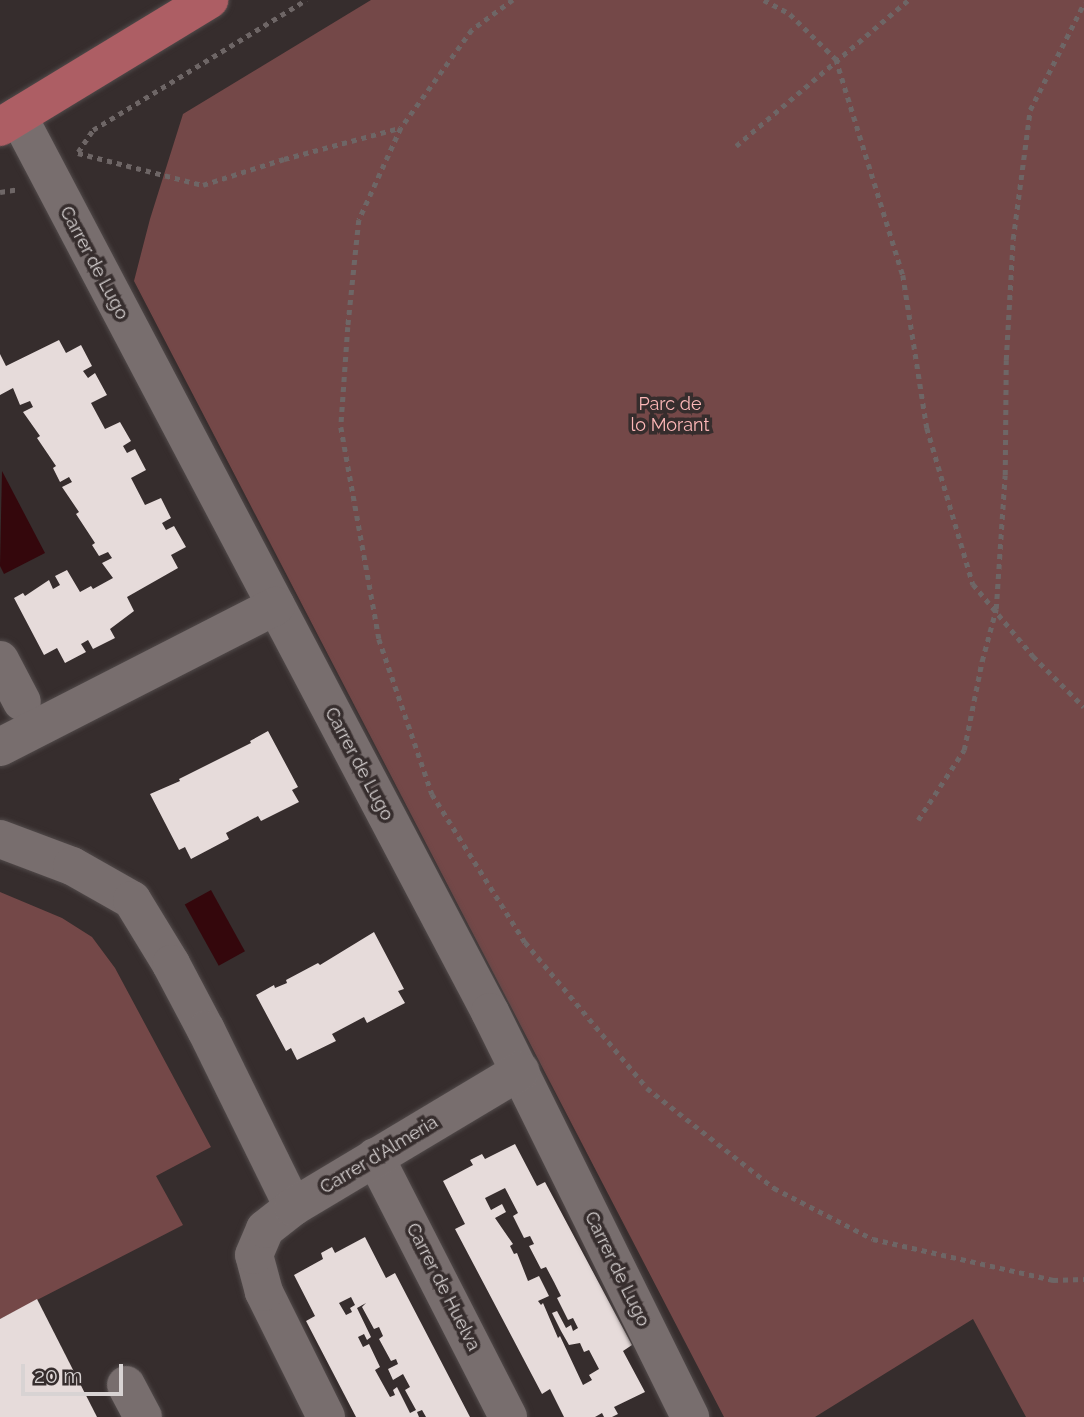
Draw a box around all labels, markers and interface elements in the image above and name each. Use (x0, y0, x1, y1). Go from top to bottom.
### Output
street label: Carrer de Lugo (55, 203, 133, 323)
park label: Parc de lo Morant (630, 394, 710, 436)
street label: Carrer de Lugo (320, 704, 398, 824)
street label: Carrer d'Almeria (316, 1111, 442, 1199)
street label: Carrer de Lugo (580, 1208, 654, 1330)
street label: Carrer de Huelva (401, 1219, 485, 1355)
scale bar (24, 1350, 126, 1394)
text: 20 m (34, 1363, 82, 1388)

